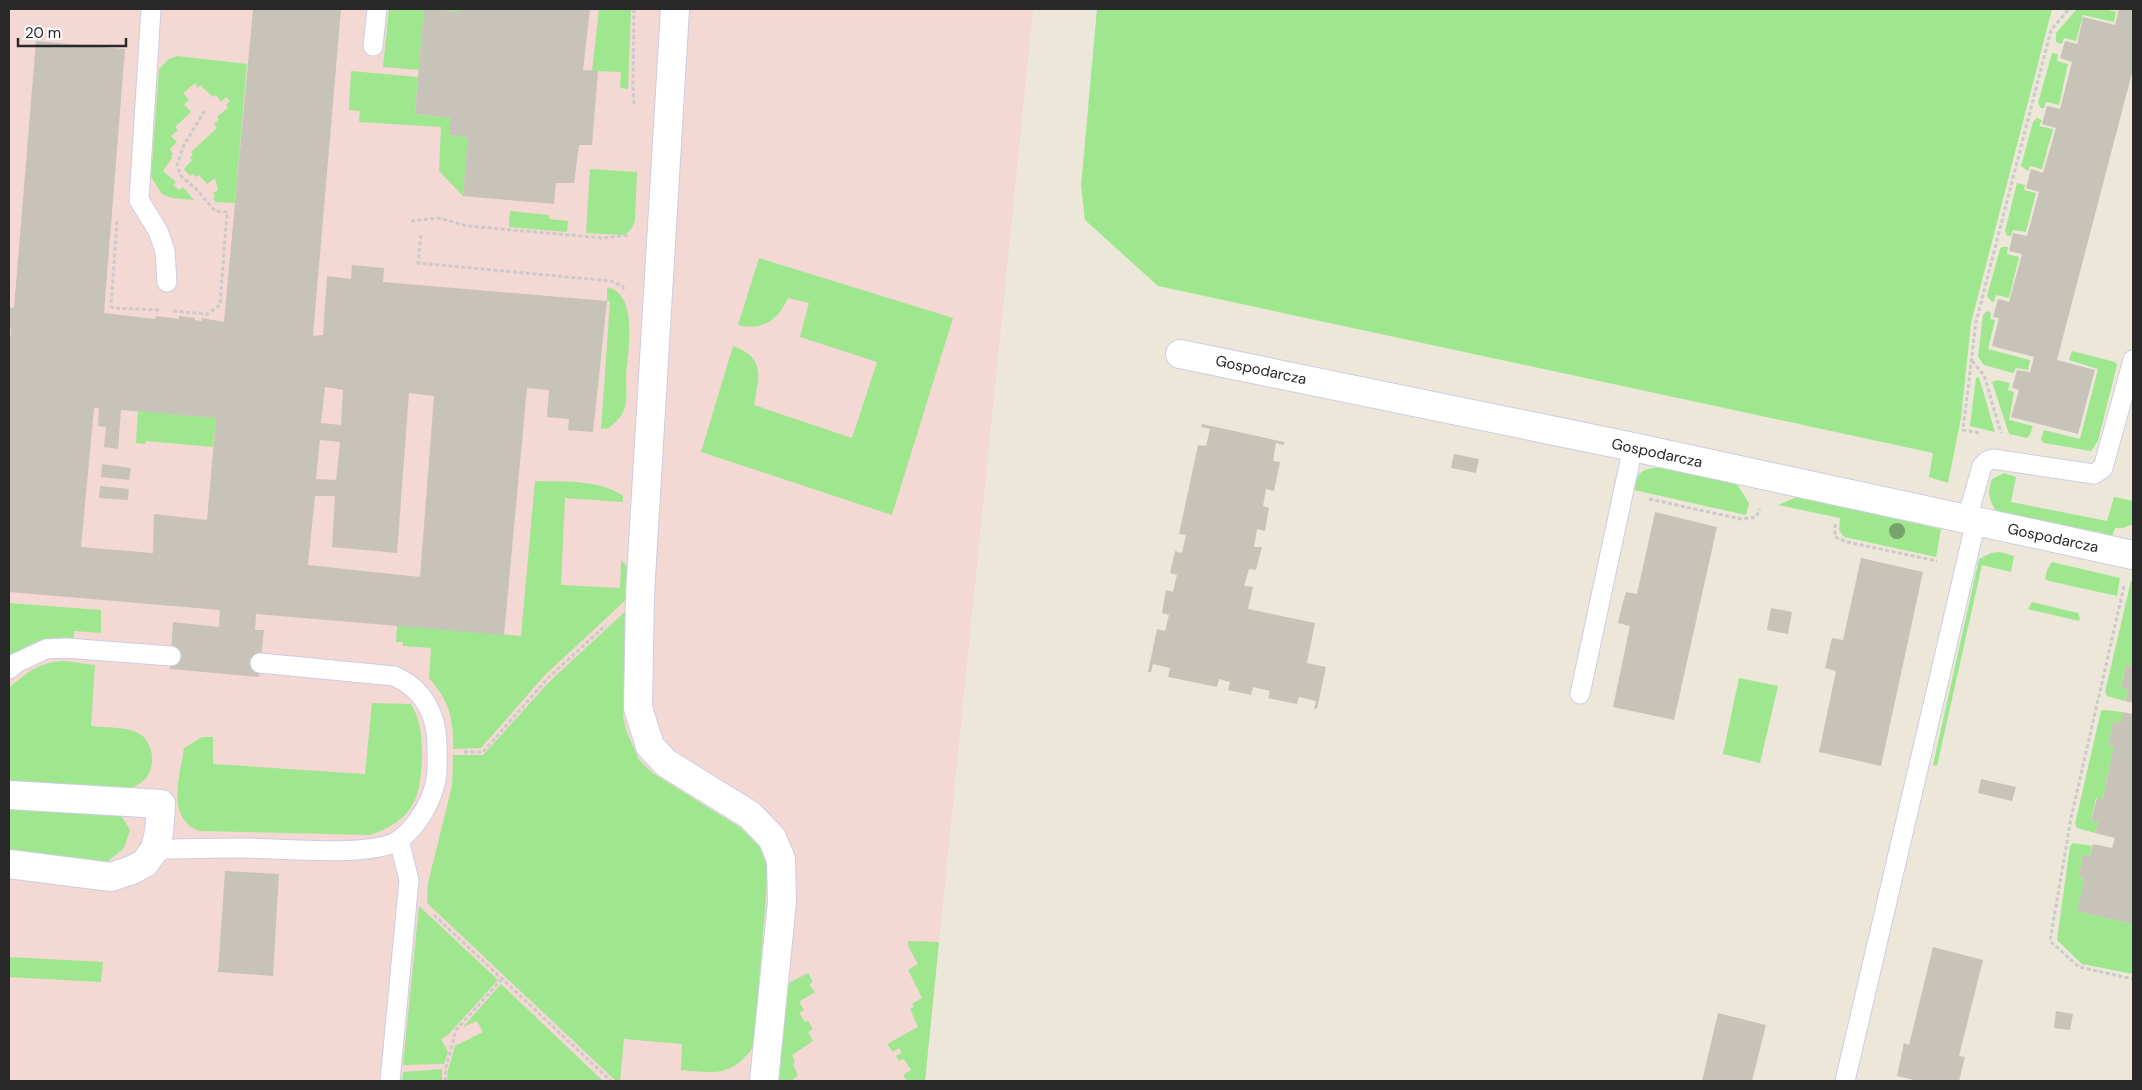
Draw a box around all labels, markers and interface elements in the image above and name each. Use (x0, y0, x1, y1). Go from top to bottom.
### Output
scale bar (18, 15, 125, 47)
text: 20 m (25, 23, 61, 43)
street label: Gospodarcza (1214, 351, 1308, 389)
street label: Gospodarcza (1610, 434, 1704, 472)
street label: Gospodarcza (2006, 519, 2100, 557)

